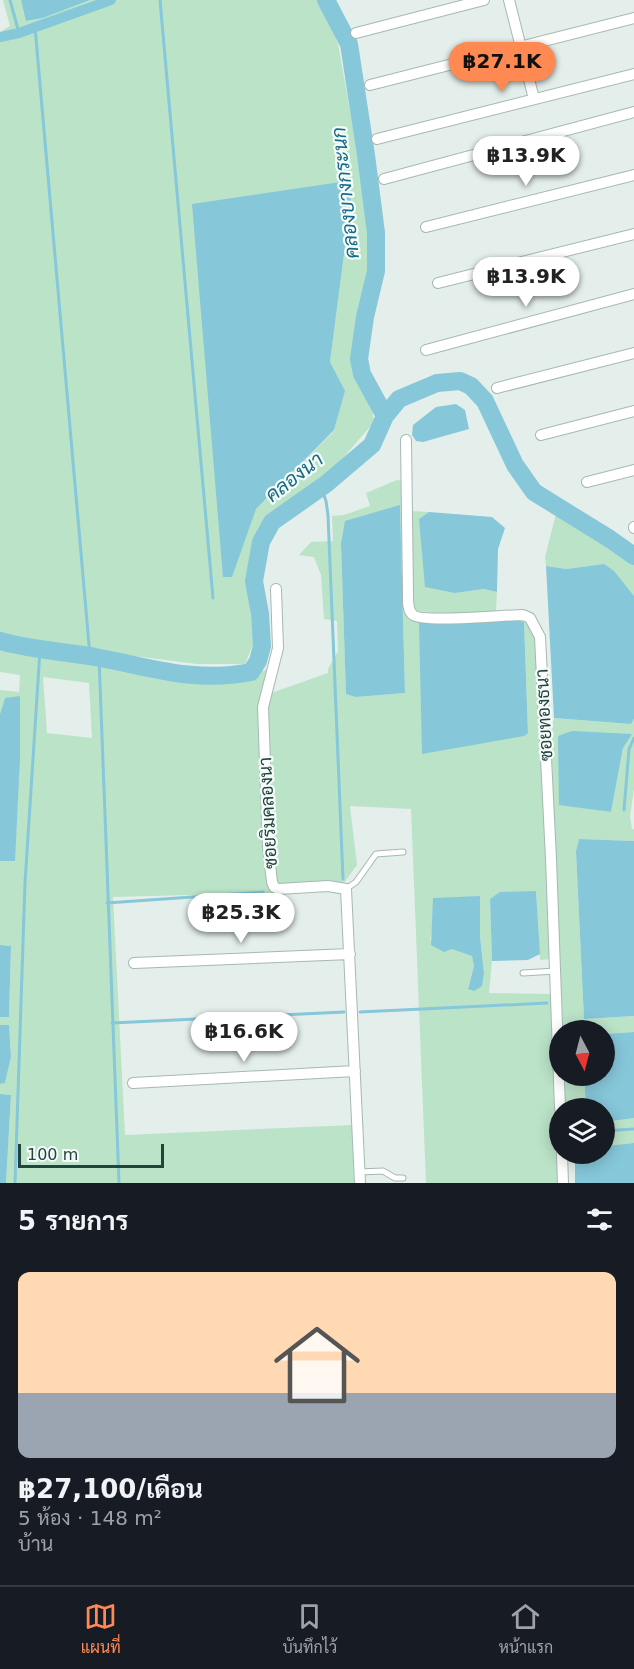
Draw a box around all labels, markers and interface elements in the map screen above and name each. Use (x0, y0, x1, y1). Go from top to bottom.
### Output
pin: ฿27.1K (453, 42, 551, 93)
text: ฿27.1K (463, 49, 541, 73)
water label: คลองบางกระนก (326, 126, 364, 260)
pin: ฿13.9K (477, 136, 575, 187)
text: ฿13.9K (487, 143, 565, 167)
pin: ฿13.9K (477, 257, 575, 308)
text: ฿13.9K (487, 264, 565, 288)
water label: คลองนา (260, 447, 328, 507)
street label: ซอยทองธนา (531, 668, 556, 762)
street label: ซอยริมคลองนา (254, 757, 281, 869)
pin: ฿25.3K (192, 893, 290, 944)
text: ฿25.3K (202, 900, 280, 924)
pin: ฿16.6K (195, 1012, 293, 1063)
text: ฿16.6K (205, 1019, 283, 1043)
north arrow (549, 1020, 615, 1086)
map controls (549, 1020, 615, 1164)
button: layers (549, 1098, 615, 1164)
scale bar (18, 1141, 164, 1168)
text: 100 m (27, 1145, 78, 1164)
icon: filters (583, 1203, 616, 1236)
text: 5 รายการ (18, 1206, 128, 1236)
icon: home (263, 1311, 371, 1419)
text: ฿27,100/เดือน (18, 1474, 203, 1504)
text: 5 ห้อง · 148 m² (18, 1506, 162, 1530)
text: บ้าน (18, 1532, 53, 1556)
tab: แผนที่ (81, 1600, 121, 1657)
tab: บันทึกไว้ (282, 1600, 337, 1657)
tab: หน้าแรก (499, 1600, 553, 1657)

